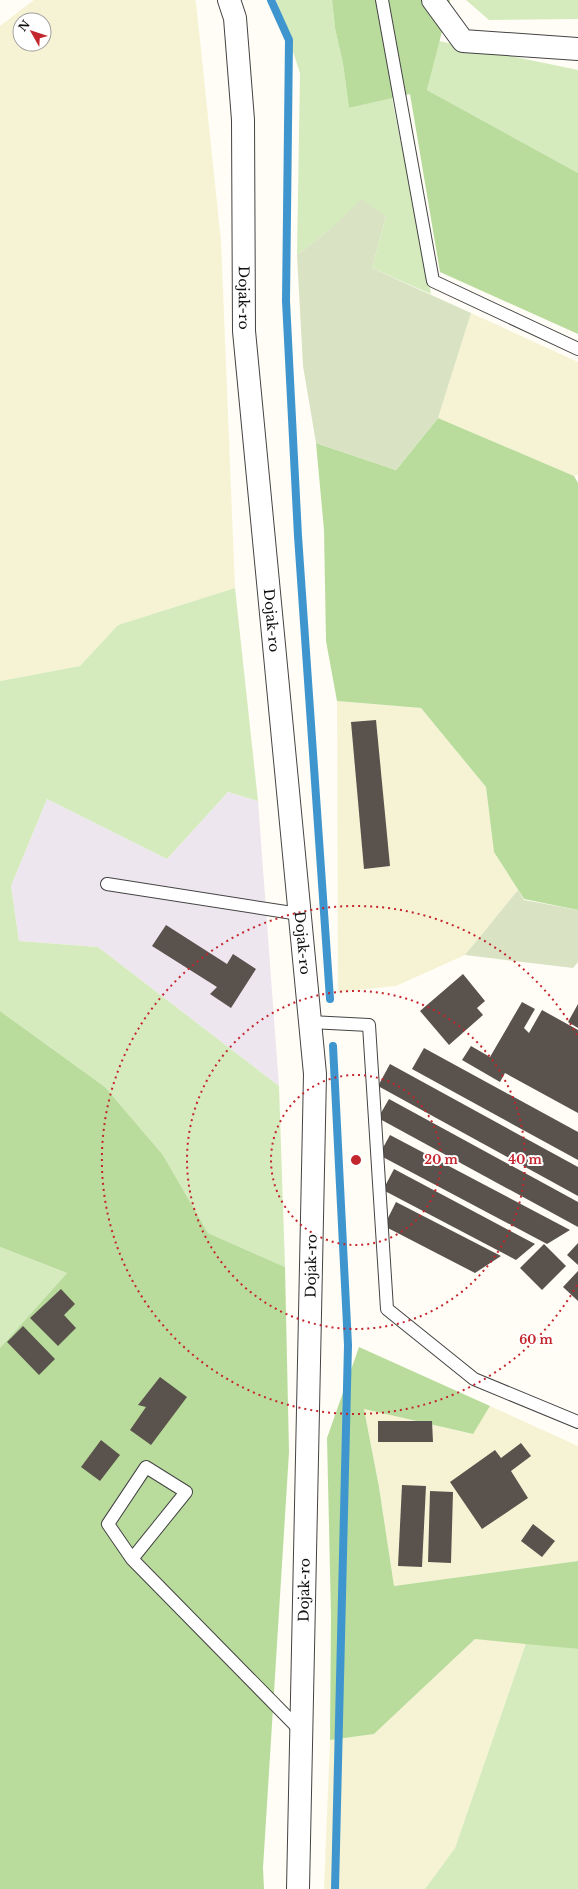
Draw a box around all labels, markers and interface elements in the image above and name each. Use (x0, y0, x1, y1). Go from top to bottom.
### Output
north arrow (12, 12, 52, 52)
text: N (16, 17, 33, 34)
street label: Dojak-ro (235, 266, 253, 330)
street label: Dojak-ro (260, 588, 284, 653)
street label: Dojak-ro (290, 910, 314, 976)
text: 20 m (424, 1152, 458, 1167)
text: 40 m (508, 1152, 542, 1167)
centre of rings (349, 1153, 363, 1167)
street label: Dojak-ro (301, 1234, 321, 1298)
text: 60 m (519, 1332, 554, 1347)
street label: Dojak-ro (294, 1558, 314, 1622)

